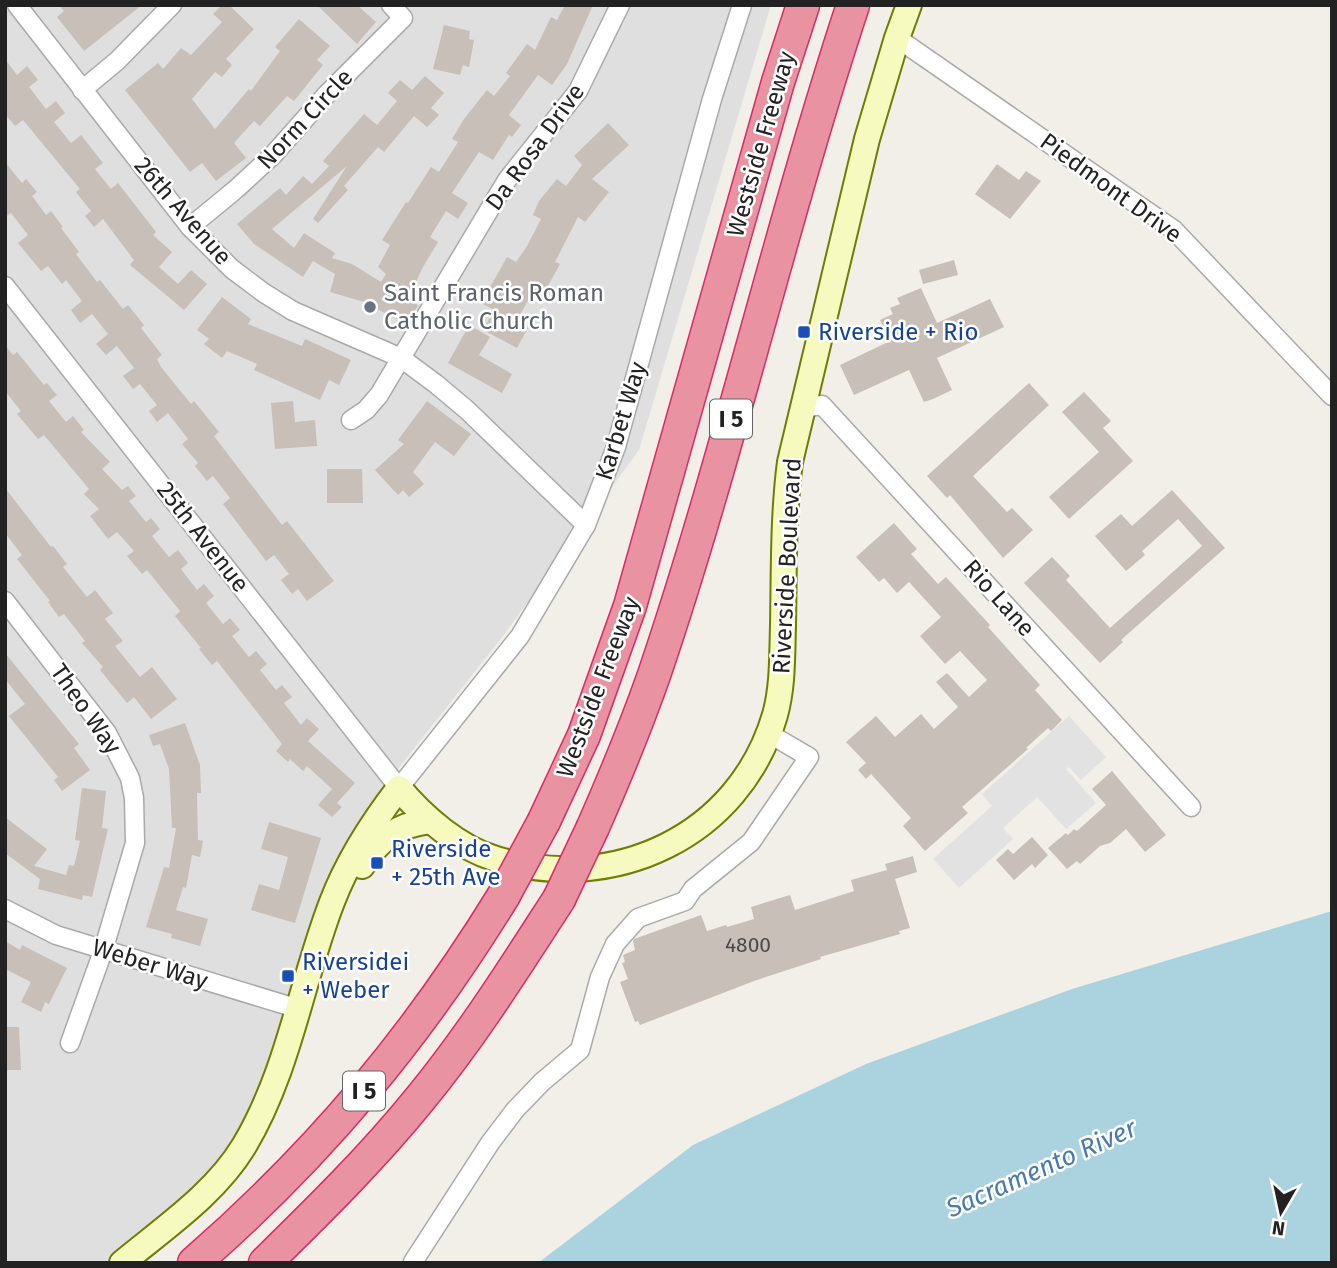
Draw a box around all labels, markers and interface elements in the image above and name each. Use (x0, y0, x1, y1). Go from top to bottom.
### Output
street label: Westside Freeway (721, 48, 801, 240)
street label: Norm Circle (252, 63, 358, 175)
street label: Da Rosa Drive (480, 78, 590, 216)
street label: Piedmont Drive (1035, 127, 1187, 249)
street label: 26th Avenue (129, 151, 237, 271)
place label: Saint Francis Roman Catholic Church (384, 279, 604, 335)
marker: Saint Francis Roman Catholic Church (362, 299, 378, 315)
place label: Riverside + Rio (818, 318, 978, 346)
marker: Riverside + Rio (796, 324, 812, 340)
street label: Karbet Way (590, 358, 652, 484)
road number: I 5 (710, 400, 752, 438)
street label: Riverside Boulevard (767, 457, 807, 675)
street label: 25th Avenue (151, 476, 255, 598)
street label: Rio Lane (957, 554, 1041, 642)
street label: Westside Freeway (551, 592, 645, 781)
street label: Theo Way (45, 659, 127, 760)
place label: Riverside + 25th Ave (391, 835, 501, 891)
marker: Riverside + 25th Ave (369, 855, 385, 871)
house number: 4800 (725, 932, 771, 958)
street label: Weber Way (89, 933, 211, 995)
place label: Riversidei + Weber (302, 948, 409, 1004)
marker: Riversidei + Weber (280, 968, 296, 984)
road number: I 5 (343, 1072, 385, 1110)
water label: Sacramento River (940, 1112, 1142, 1225)
north arrow (1246, 1177, 1316, 1247)
text: N (1270, 1216, 1286, 1241)

